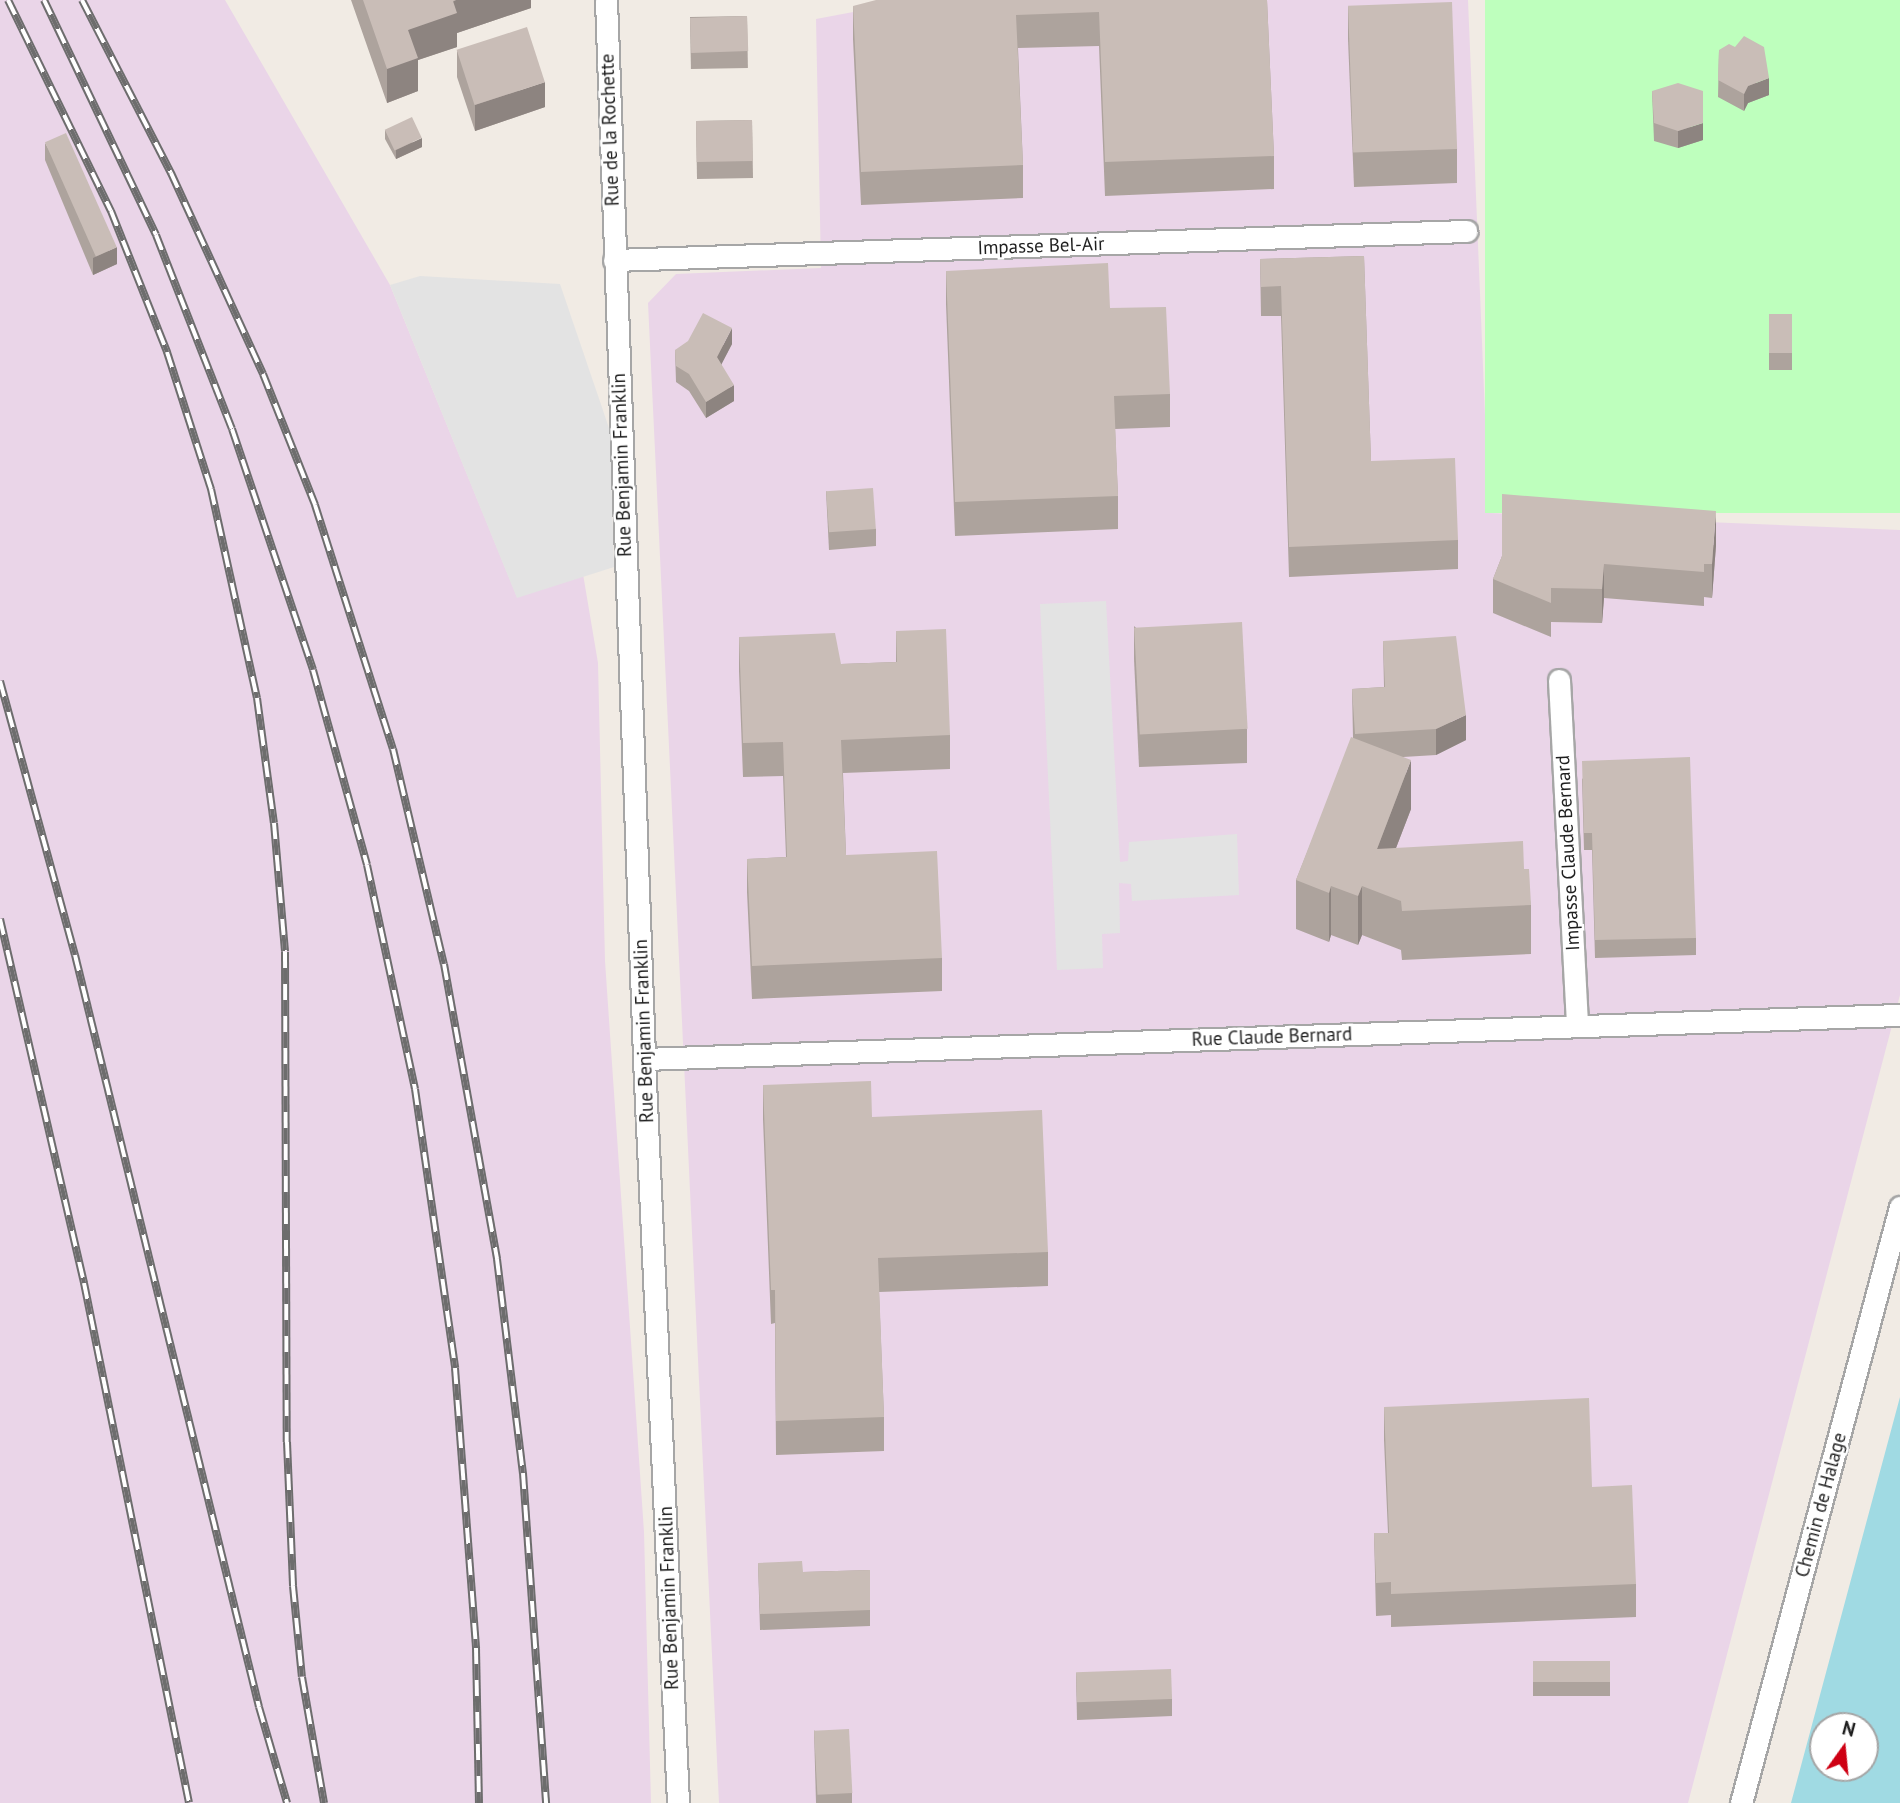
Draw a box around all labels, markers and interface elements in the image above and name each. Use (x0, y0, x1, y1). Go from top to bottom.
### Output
street label: Rue de la Rochette (596, 53, 624, 207)
street label: Impasse Bel-Air (977, 232, 1105, 260)
street label: Rue Benjamin Franklin (607, 373, 637, 557)
street label: Impasse Claude Bernard (1551, 754, 1585, 952)
street label: Rue Benjamin Franklin (629, 939, 659, 1123)
street label: Rue Claude Bernard (1191, 1023, 1353, 1051)
street label: Chemin de Halage (1791, 1430, 1851, 1580)
street label: Rue Benjamin Franklin (654, 1506, 684, 1690)
north arrow (1809, 1712, 1879, 1782)
text: N (1840, 1715, 1858, 1742)

